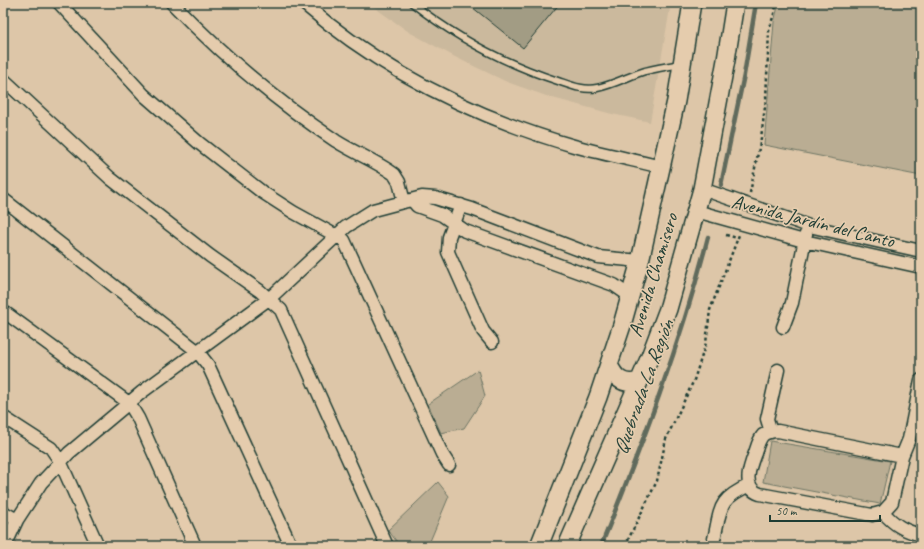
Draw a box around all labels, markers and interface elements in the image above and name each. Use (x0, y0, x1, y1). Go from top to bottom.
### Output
street label: Avenida Jardín del Canto (729, 189, 898, 254)
street label: Avenida Chamisero (622, 209, 684, 340)
water label: Quebrada La Región (607, 315, 680, 458)
scale bar (770, 497, 880, 523)
text: 50 m (776, 503, 798, 519)

